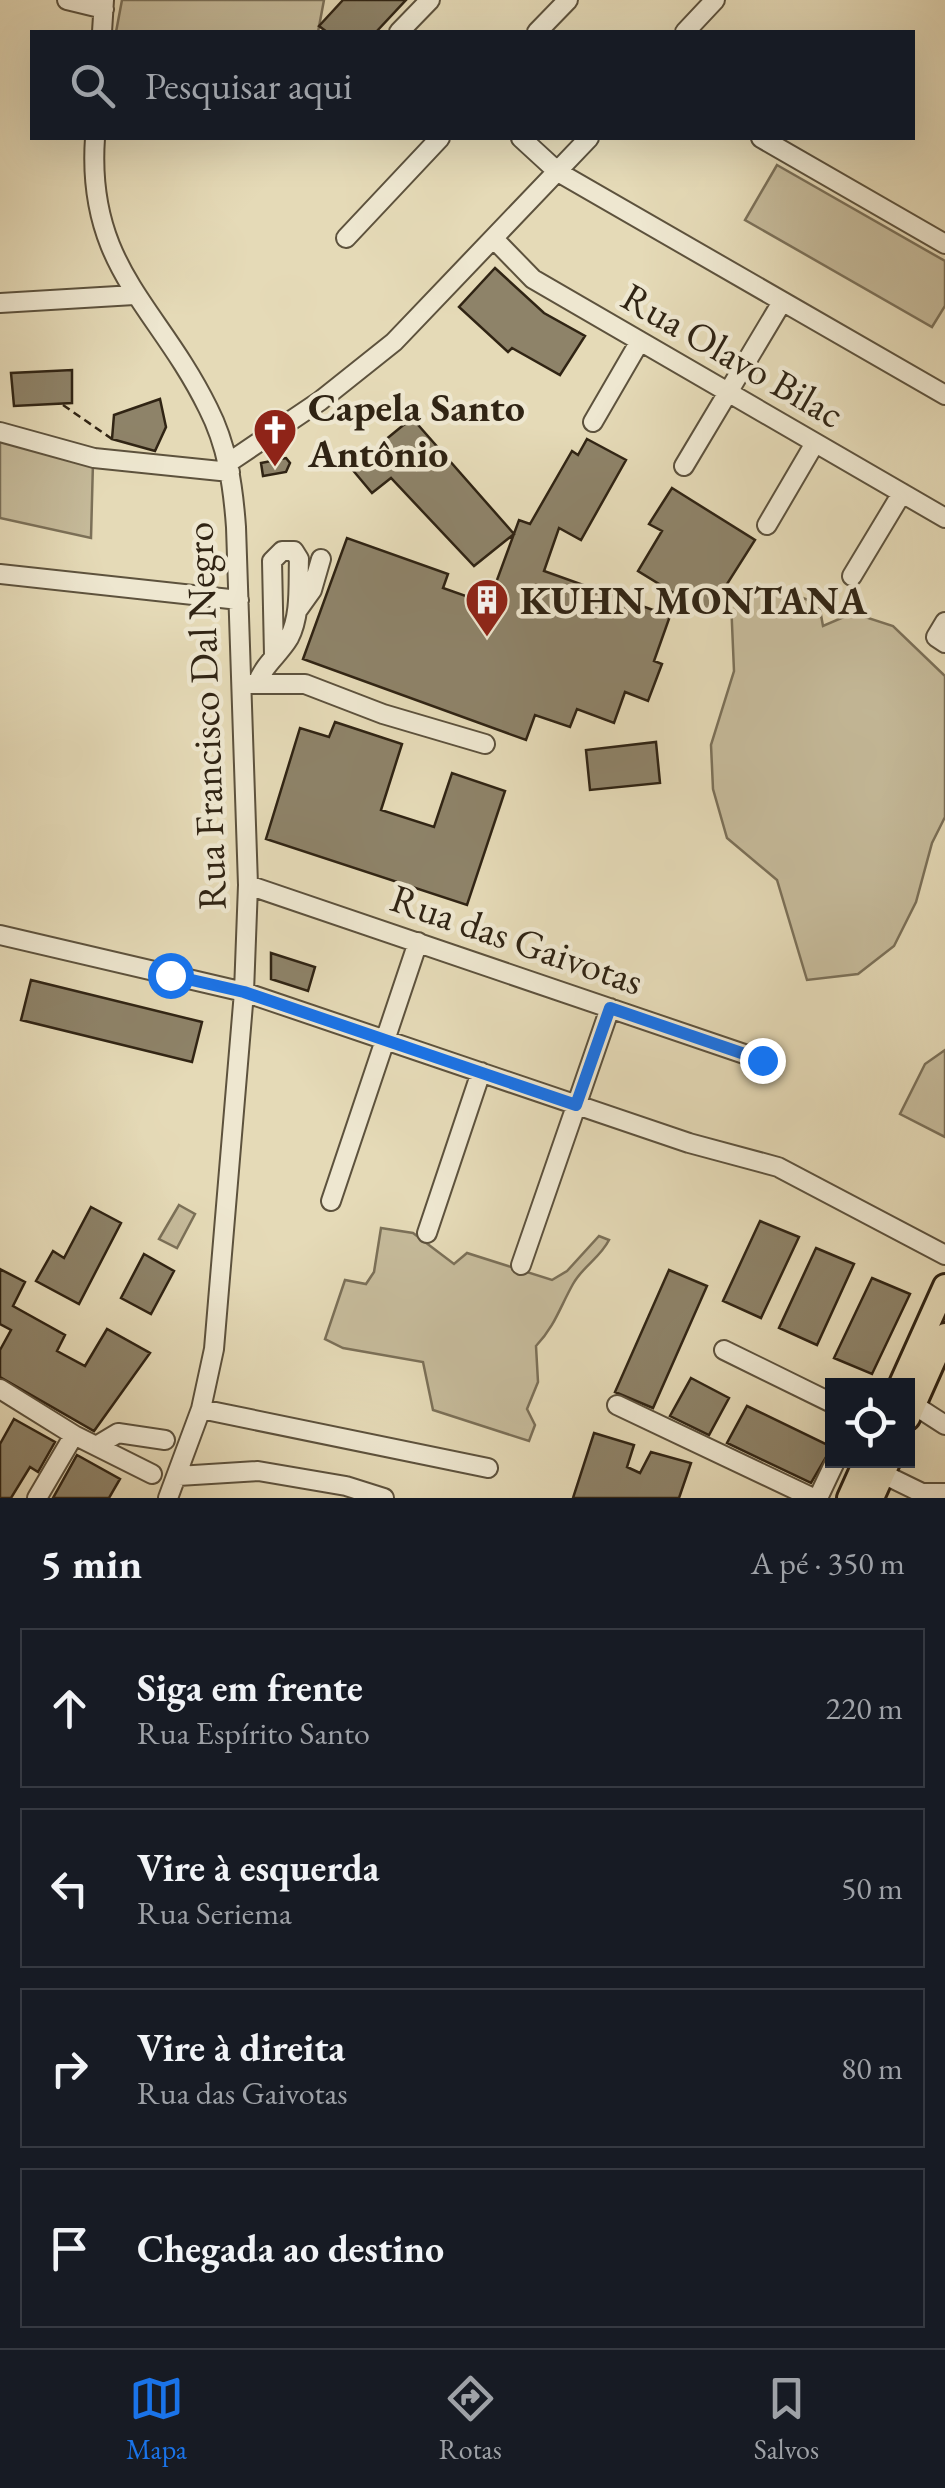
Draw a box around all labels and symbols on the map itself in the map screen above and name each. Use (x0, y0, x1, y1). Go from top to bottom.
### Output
street label: Rua Olavo Bilac (612, 270, 854, 440)
place label: Capela Santo Antônio (307, 381, 525, 479)
church icon: Capela Santo Antônio (252, 407, 298, 468)
street label: Rua Francisco Dal Negro (172, 521, 238, 911)
place label: KUHN MONTANA (520, 574, 868, 626)
building icon: KUHN MONTANA (464, 577, 510, 638)
street label: Rua das Gaivotas (384, 872, 650, 1006)
route start (148, 953, 194, 999)
route end (740, 1038, 786, 1084)

